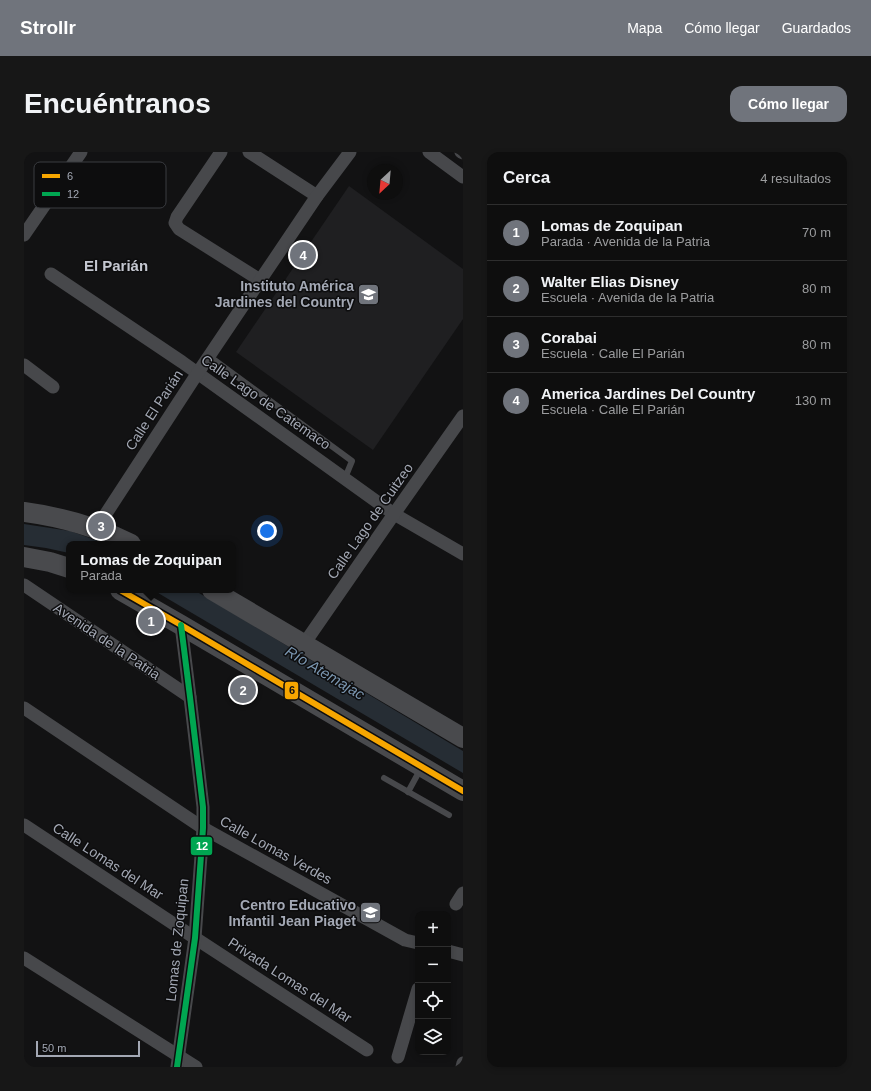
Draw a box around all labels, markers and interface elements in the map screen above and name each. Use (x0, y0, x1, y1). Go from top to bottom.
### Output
text: Strollr (20, 17, 76, 38)
text: Mapa (627, 20, 662, 36)
text: Cómo llegar (684, 20, 760, 36)
text: Guardados (782, 20, 851, 36)
button: Cómo llegar (730, 86, 847, 122)
text: Encuéntranos (24, 88, 211, 119)
legend (34, 162, 166, 208)
north arrow (367, 164, 403, 200)
text: Cerca (503, 168, 550, 187)
text: 6 (67, 170, 73, 182)
text: 4 resultados (760, 171, 831, 186)
text: 12 (67, 188, 79, 200)
text: Lomas de Zoquipan (541, 217, 683, 234)
text: 1 (512, 225, 520, 240)
text: 70 m (802, 225, 831, 240)
text: Parada · Avenida de la Patria (541, 234, 710, 249)
pin: 4 (290, 240, 316, 270)
district label: El Parián (84, 257, 148, 274)
text: Walter Elias Disney (541, 273, 679, 290)
place label: Instituto América Jardines del Country (215, 278, 354, 310)
school or university icon: Instituto América Jardines del Country (356, 281, 382, 307)
text: 2 (512, 281, 520, 296)
text: 80 m (802, 281, 831, 296)
text: Escuela · Avenida de la Patria (541, 290, 714, 305)
text: Corabai (541, 329, 597, 346)
text: 3 (512, 337, 520, 352)
text: 80 m (802, 337, 831, 352)
text: Escuela · Calle El Parián (541, 346, 685, 361)
street label: Calle Lago de Catemaco (198, 351, 334, 453)
street label: Calle El Parián (122, 367, 186, 453)
text: America Jardines Del Country (541, 385, 755, 402)
text: 4 (512, 393, 520, 408)
text: 130 m (795, 393, 831, 408)
text: Escuela · Calle El Parián (541, 402, 685, 417)
street label: Calle Lago de Cuitzeo (324, 460, 416, 582)
pin: 3 (88, 511, 114, 541)
your location (257, 521, 277, 541)
popup (66, 541, 236, 593)
text: Lomas de Zoquipan (80, 551, 222, 568)
text: Parada (80, 568, 122, 583)
street label: Avenida de la Patria (51, 599, 163, 683)
pin: 1 (138, 606, 164, 636)
water label: Río Atemajac (283, 642, 368, 703)
pin: 2 (230, 675, 256, 705)
line badge: 6 (284, 681, 299, 700)
text: 6 (289, 684, 295, 696)
street label: Calle Lomas Verdes (217, 813, 335, 887)
street label: Calle Lomas del Mar (50, 819, 166, 903)
line badge: 12 (190, 836, 213, 856)
text: 12 (196, 840, 208, 852)
street label: Lomas de Zoquipan (163, 878, 191, 1002)
place label: Centro Educativo Infantil Jean Piaget (228, 897, 356, 929)
school or university icon: Centro Educativo Infantil Jean Piaget (358, 900, 384, 926)
map controls (415, 911, 451, 1055)
button: + (415, 911, 451, 947)
street label: Privada Lomas del Mar (225, 934, 355, 1026)
button: − (415, 947, 451, 983)
button: locate (415, 983, 451, 1019)
button: layers (415, 1019, 451, 1055)
scale bar (36, 1039, 140, 1058)
text: 50 m (42, 1042, 66, 1054)

